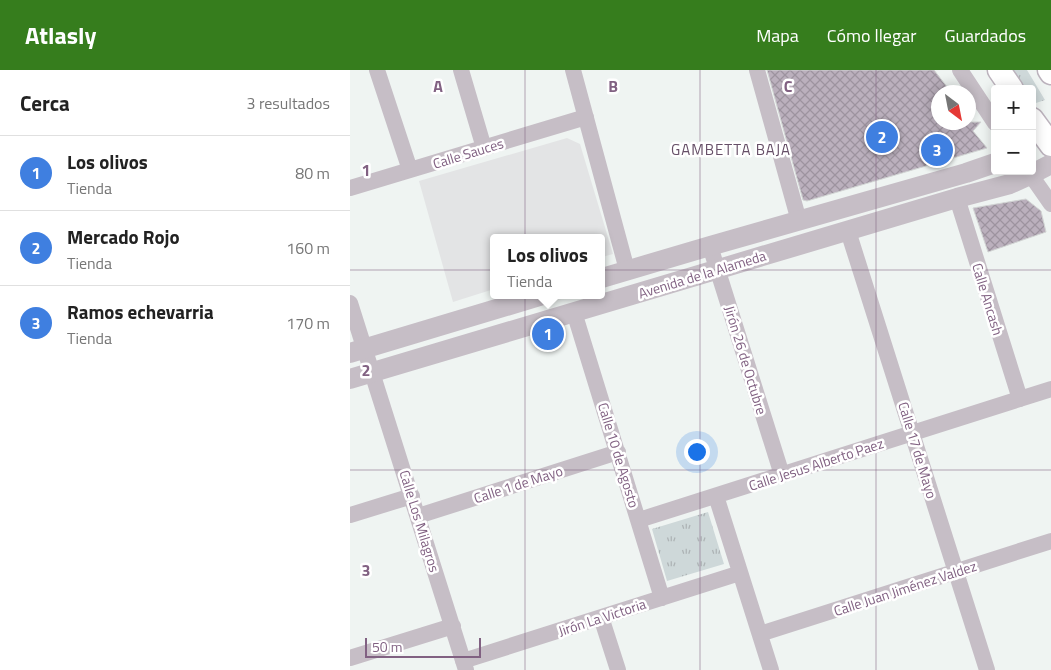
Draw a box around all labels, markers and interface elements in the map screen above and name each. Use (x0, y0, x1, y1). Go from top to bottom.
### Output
text: Atlasly (25, 17, 96, 53)
text: Mapa (756, 22, 799, 49)
text: Cómo llegar (827, 22, 916, 49)
text: Guardados (944, 22, 1026, 49)
text: A (433, 74, 443, 98)
text: B (608, 74, 618, 98)
text: C (784, 74, 793, 98)
north arrow (931, 85, 976, 130)
map controls (991, 85, 1036, 175)
button: + (991, 85, 1036, 130)
text: Cerca (20, 87, 70, 119)
text: 3 resultados (246, 91, 330, 115)
pin: 2 (866, 118, 898, 156)
button: − (991, 130, 1036, 175)
pin: 3 (921, 131, 953, 169)
street label: Calle Sauces (430, 132, 506, 174)
district label: GAMBETTA BAJA (671, 138, 791, 161)
text: Los olivos (67, 147, 148, 176)
text: 1 (362, 158, 370, 182)
text: 1 (32, 161, 40, 185)
text: 80 m (295, 161, 330, 185)
text: Tienda (67, 176, 112, 200)
text: Mercado Rojo (67, 222, 180, 251)
popup (490, 234, 605, 299)
text: 2 (32, 236, 40, 260)
text: 160 m (286, 236, 330, 260)
text: Los olivos (507, 240, 588, 269)
street label: Avenida de la Alameda (636, 245, 768, 303)
text: Tienda (67, 251, 112, 275)
street label: Calle Ancash (967, 260, 1009, 338)
text: Tienda (507, 269, 552, 293)
text: Ramos echevarria (67, 297, 214, 326)
street label: Jirón 26 de Octubre (719, 303, 773, 417)
text: 3 (32, 311, 40, 335)
text: 170 m (286, 311, 330, 335)
pin: 1 (532, 315, 564, 353)
text: Tienda (67, 326, 112, 350)
text: 2 (362, 358, 370, 382)
street label: Calle 17 de Mayo (893, 399, 943, 501)
street label: Calle 10 de Agosto (593, 400, 645, 510)
street label: Calle Jesus Alberto Paez (746, 432, 886, 496)
your location (684, 439, 710, 465)
street label: Calle 1 de Mayo (471, 460, 565, 508)
street label: Calle Los Milagros (394, 467, 446, 575)
street label: Calle Juan Jiménez Valdez (831, 555, 979, 621)
text: 3 (362, 558, 370, 582)
street label: Jirón La Victoria (555, 593, 649, 641)
scale bar (365, 635, 481, 658)
text: 50 m (372, 636, 402, 657)

